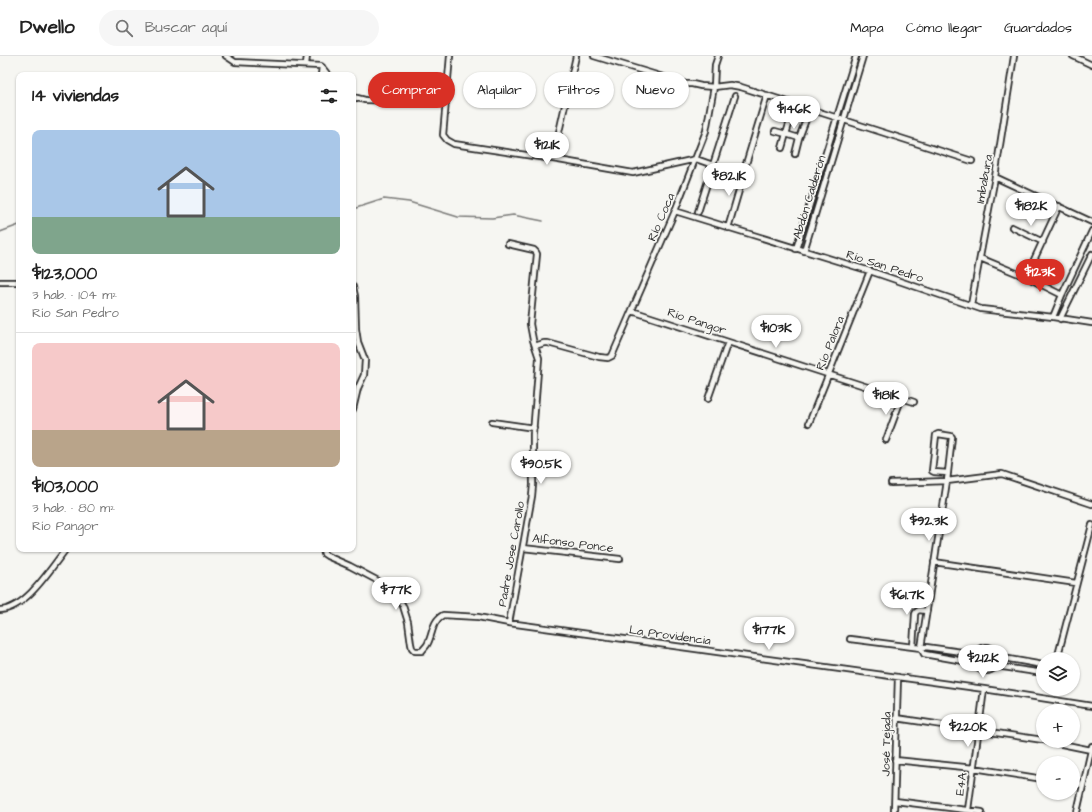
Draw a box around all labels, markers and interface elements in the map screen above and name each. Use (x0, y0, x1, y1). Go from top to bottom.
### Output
search box (99, 10, 379, 46)
text: Dwello (20, 14, 75, 41)
icon: search (113, 17, 135, 39)
text: Buscar aquí (145, 17, 227, 38)
text: Mapa (850, 18, 884, 38)
text: Cómo llegar (906, 18, 982, 38)
text: Guardados (1004, 18, 1072, 38)
chip: Comprar (368, 72, 455, 108)
chip: Alquilar (463, 72, 536, 108)
chip: Filtros (544, 72, 614, 108)
chip: Nuevo (622, 72, 689, 108)
text: 14 viviendas (32, 84, 119, 108)
icon: filters (318, 85, 340, 107)
pin: $146K (766, 96, 822, 130)
text: $146K (777, 100, 811, 118)
pin: $121K (519, 132, 575, 166)
text: $121K (534, 136, 560, 154)
street label: Abdón Calderón (789, 153, 830, 241)
street label: Imbabura (972, 153, 997, 205)
icon: home (150, 156, 222, 228)
pin: $82.1K (696, 163, 762, 197)
text: $82.1K (712, 167, 746, 185)
street label: Río Coca (644, 190, 679, 244)
pin: $182K (1003, 193, 1059, 227)
text: $182K (1015, 197, 1047, 215)
street label: Río San Pedro (844, 246, 926, 287)
pin: $123K (1012, 259, 1068, 293)
text: $123,000 (32, 262, 97, 286)
text: $123K (1025, 263, 1055, 281)
text: 3 hab. · 104 m² (32, 286, 117, 304)
text: Río San Pedro (32, 304, 119, 322)
street label: Río Pangor (665, 304, 729, 340)
street label: Río Palora (812, 314, 849, 373)
pin: $103K (748, 315, 804, 349)
text: $103K (760, 319, 792, 337)
icon: home (150, 369, 222, 441)
pin: $181K (858, 382, 914, 416)
text: $181K (873, 386, 899, 404)
pin: $90.5K (508, 451, 574, 485)
text: $90.5K (520, 455, 562, 473)
text: $103,000 (32, 475, 98, 499)
text: 3 hab. · 80 m² (32, 499, 115, 517)
street label: Padre Jose Carollo (494, 500, 529, 608)
pin: $92.3K (896, 508, 962, 542)
text: $92.3K (910, 512, 948, 530)
text: Río Pangor (32, 517, 98, 535)
street label: Alfonso Ponce (531, 530, 615, 557)
pin: $77K (372, 577, 420, 611)
text: $77K (380, 581, 412, 599)
pin: $61.7K (874, 582, 940, 616)
text: $61.7K (890, 586, 924, 604)
pin: $177K (741, 617, 797, 651)
street label: La Providencia (628, 621, 712, 650)
text: $177K (753, 621, 785, 639)
pin: $212K (955, 645, 1011, 679)
text: $212K (967, 649, 999, 667)
map controls (1036, 652, 1080, 800)
button: layers (1036, 652, 1080, 696)
button: + (1036, 704, 1080, 748)
street label: José Tejada (877, 711, 896, 777)
pin: $220K (940, 714, 996, 748)
text: $220K (949, 718, 987, 736)
button: − (1036, 756, 1080, 800)
street label: E4A (951, 771, 972, 797)

